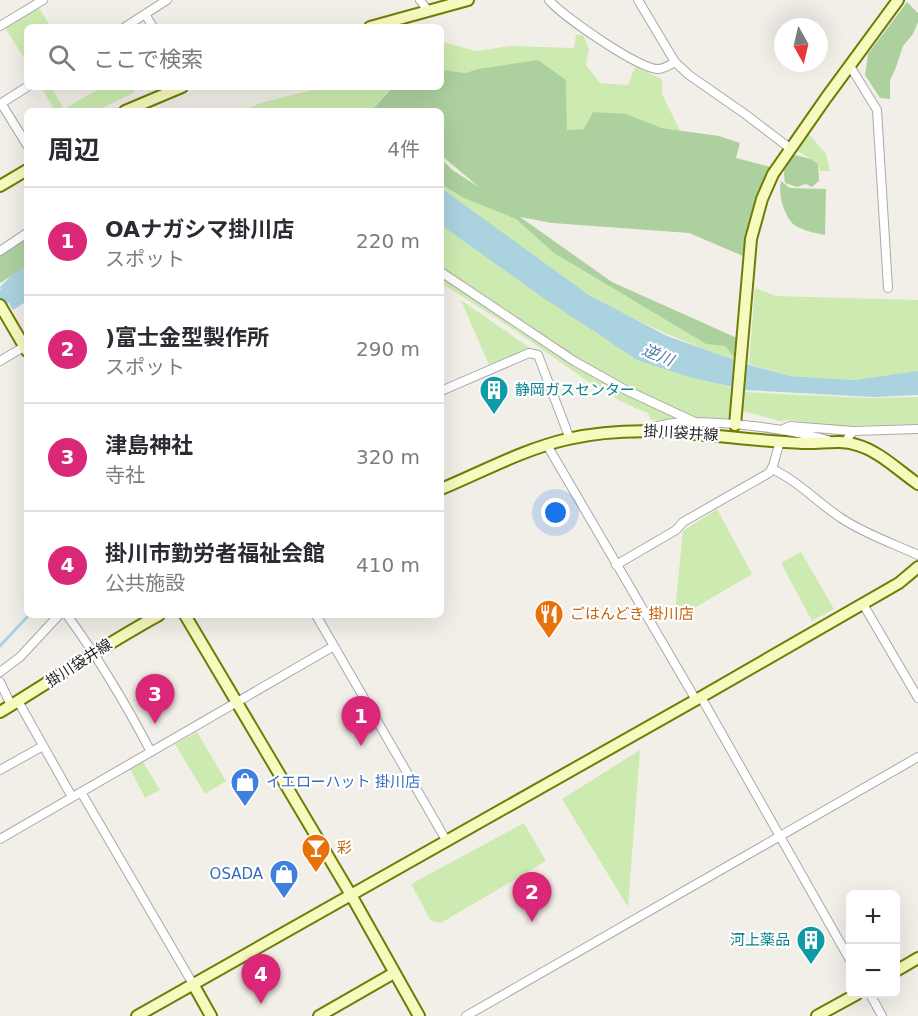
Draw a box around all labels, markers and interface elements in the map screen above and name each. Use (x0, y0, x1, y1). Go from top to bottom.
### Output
north arrow (774, 18, 828, 72)
search box (24, 24, 444, 90)
icon: search (45, 41, 78, 74)
text: ここで検索 (93, 47, 203, 72)
text: 周辺 (48, 135, 100, 165)
text: 4件 (387, 137, 420, 161)
text: OAナガシマ掛川店 (105, 217, 294, 242)
text: 1 (61, 229, 74, 253)
text: 220 m (356, 229, 420, 253)
text: スポット (105, 247, 185, 271)
text: )富士金型製作所 (105, 325, 269, 350)
text: 2 (61, 337, 74, 361)
text: 290 m (356, 337, 420, 361)
water label: 逆川 (640, 340, 678, 371)
text: スポット (105, 355, 185, 379)
building icon: 静岡ガスセンター (478, 374, 510, 416)
place label: 静岡ガスセンター (515, 381, 635, 399)
street label: 掛川袋井線 (643, 422, 719, 444)
text: 津島神社 (105, 433, 193, 458)
text: 3 (61, 445, 74, 469)
text: 320 m (356, 445, 420, 469)
text: 寺社 (105, 463, 145, 487)
your location (541, 498, 570, 527)
text: 掛川市勤労者福祉会館 (105, 541, 325, 566)
text: 4 (61, 553, 74, 577)
text: 410 m (356, 553, 420, 577)
text: 公共施設 (105, 571, 185, 595)
restaurant icon: ごはんどき 掛川店 (533, 598, 565, 640)
place label: ごはんどき 掛川店 (570, 605, 694, 623)
street label: 掛川袋井線 (43, 635, 115, 691)
pin: 3 (136, 674, 174, 724)
pin: 1 (342, 696, 380, 746)
shop icon: イエローハット 掛川店 (229, 766, 261, 808)
place label: イエローハット 掛川店 (266, 773, 420, 791)
bar icon: 彩 (300, 832, 332, 874)
place label: 彩 (337, 839, 352, 857)
shop icon: OSADA (268, 858, 300, 900)
place label: OSADA (210, 865, 264, 883)
pin: 2 (512, 872, 552, 922)
map controls (846, 890, 900, 998)
button: + (846, 890, 900, 944)
building icon: 河上薬品 (795, 924, 827, 966)
place label: 河上薬品 (730, 931, 790, 949)
button: − (846, 944, 900, 998)
pin: 4 (242, 954, 280, 1004)

